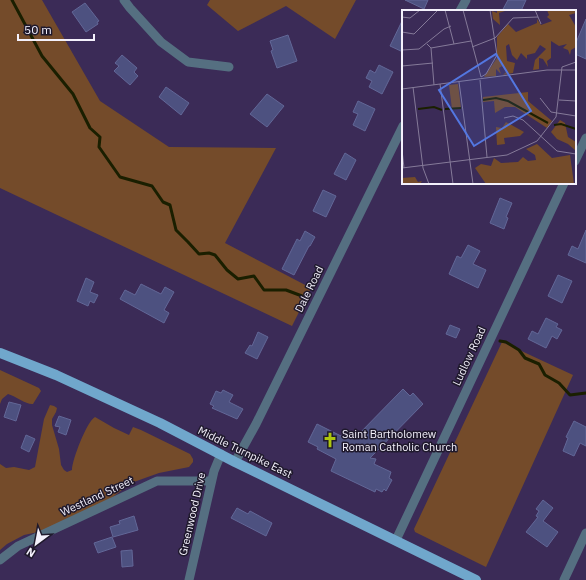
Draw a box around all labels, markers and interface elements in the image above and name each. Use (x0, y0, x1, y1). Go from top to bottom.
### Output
inset map (402, 10, 576, 184)
scale bar (18, 16, 94, 42)
text: 50 m (24, 22, 52, 37)
street label: Dale Road (292, 263, 326, 315)
street label: Ludlow Road (449, 324, 489, 388)
street label: Middle Turnpike East (196, 423, 295, 481)
place label: Saint Bartholomew Roman Catholic Church (342, 427, 457, 454)
church icon: Saint Bartholomew Roman Catholic Church (321, 431, 339, 449)
street label: Greenwood Drive (176, 471, 208, 557)
street label: Westland Street (58, 473, 136, 519)
north arrow (16, 524, 56, 564)
text: N (24, 544, 38, 561)

